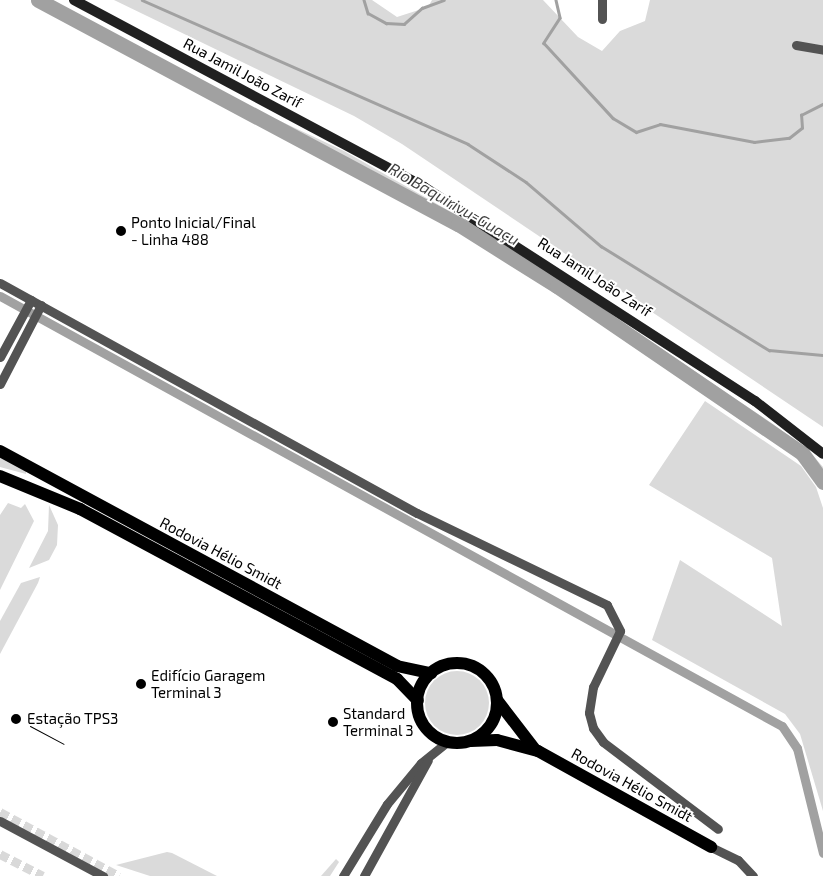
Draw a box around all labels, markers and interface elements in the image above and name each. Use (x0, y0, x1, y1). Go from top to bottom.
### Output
street label: Rua Jamil João Zarif (180, 34, 306, 112)
water label: Rio Baquirivu-Guaçu (385, 159, 523, 249)
place label: Ponto Inicial/Final - Linha 488 (131, 213, 256, 248)
marker: Ponto Inicial/Final - Linha 488 (115, 225, 127, 237)
street label: Rua Jamil João Zarif (534, 233, 656, 321)
street label: Rodovia Hélio Smidt (157, 513, 285, 593)
place label: Edifício Garagem Terminal 3 (151, 666, 265, 701)
marker: Edifício Garagem Terminal 3 (135, 678, 147, 690)
place label: Standard Terminal 3 (343, 704, 414, 739)
place label: Estação TPS3 (27, 710, 119, 728)
marker: Estação TPS3 (9, 712, 23, 726)
marker: Standard Terminal 3 (327, 716, 339, 728)
street label: Rodovia Hélio Smidt (568, 744, 696, 826)

